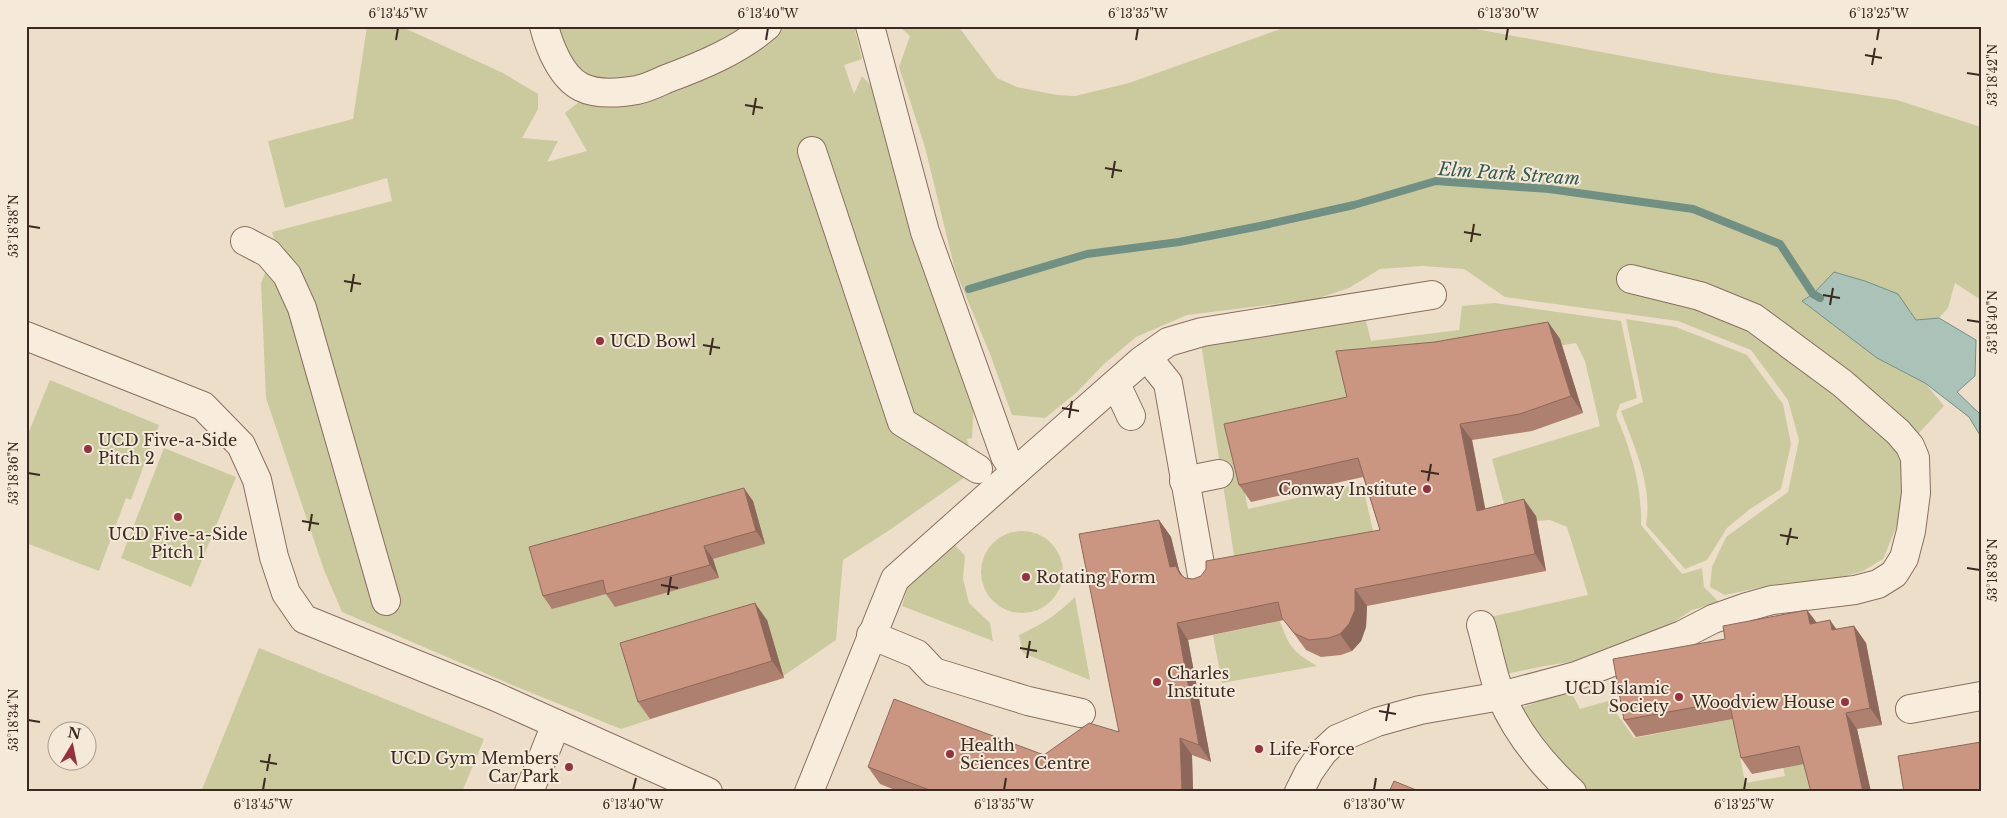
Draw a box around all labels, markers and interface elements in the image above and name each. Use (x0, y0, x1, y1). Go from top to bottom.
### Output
text: 6°13'45"W (368, 6, 428, 21)
text: 6°13'40"W (738, 6, 799, 21)
text: 6°13'35"W (1108, 6, 1169, 21)
text: 6°13'30"W (1477, 6, 1540, 21)
text: 6°13'25"W (1849, 6, 1910, 21)
text: 53°18'42"N (1985, 43, 2000, 106)
water label: Elm Park Stream (1436, 158, 1581, 190)
text: 53°18'38"N (6, 194, 21, 258)
text: 53°18'40"N (1985, 290, 2000, 354)
place label: UCD Bowl (610, 331, 696, 351)
marker: UCD Bowl (594, 335, 606, 347)
place label: UCD Five-a-Side Pitch 2 (98, 430, 237, 468)
text: 53°18'36"N (6, 441, 21, 505)
marker: UCD Five-a-Side Pitch 2 (82, 443, 94, 455)
place label: Conway Institute (1278, 479, 1417, 499)
marker: Conway Institute (1421, 483, 1433, 495)
marker: UCD Five-a-Side Pitch 1 (172, 511, 184, 523)
place label: UCD Five-a-Side Pitch 1 (108, 524, 248, 562)
text: 53°18'38"N (1985, 538, 2000, 602)
place label: Rotating Form (1036, 567, 1156, 587)
marker: Rotating Form (1020, 571, 1032, 583)
place label: Charles Institute (1167, 663, 1235, 701)
marker: Charles Institute (1151, 676, 1163, 688)
place label: UCD Islamic Society (1565, 678, 1670, 716)
text: 53°18'34"N (6, 688, 21, 752)
marker: UCD Islamic Society (1673, 691, 1685, 703)
place label: Woodview House (1691, 692, 1835, 712)
marker: Woodview House (1839, 696, 1851, 708)
north arrow (48, 720, 98, 770)
text: N (66, 723, 82, 743)
place label: Health Sciences Centre (960, 735, 1090, 773)
place label: Life-Force (1269, 739, 1355, 759)
marker: Life-Force (1253, 743, 1265, 755)
place label: UCD Gym Members Car Park (390, 748, 559, 786)
marker: Health Sciences Centre (944, 748, 956, 760)
marker: UCD Gym Members Car Park (563, 761, 575, 773)
text: 6°13'45"W (233, 797, 293, 812)
text: 6°13'40"W (603, 797, 664, 812)
text: 6°13'35"W (974, 797, 1035, 812)
text: 6°13'30"W (1343, 797, 1406, 812)
text: 6°13'25"W (1714, 797, 1775, 812)

